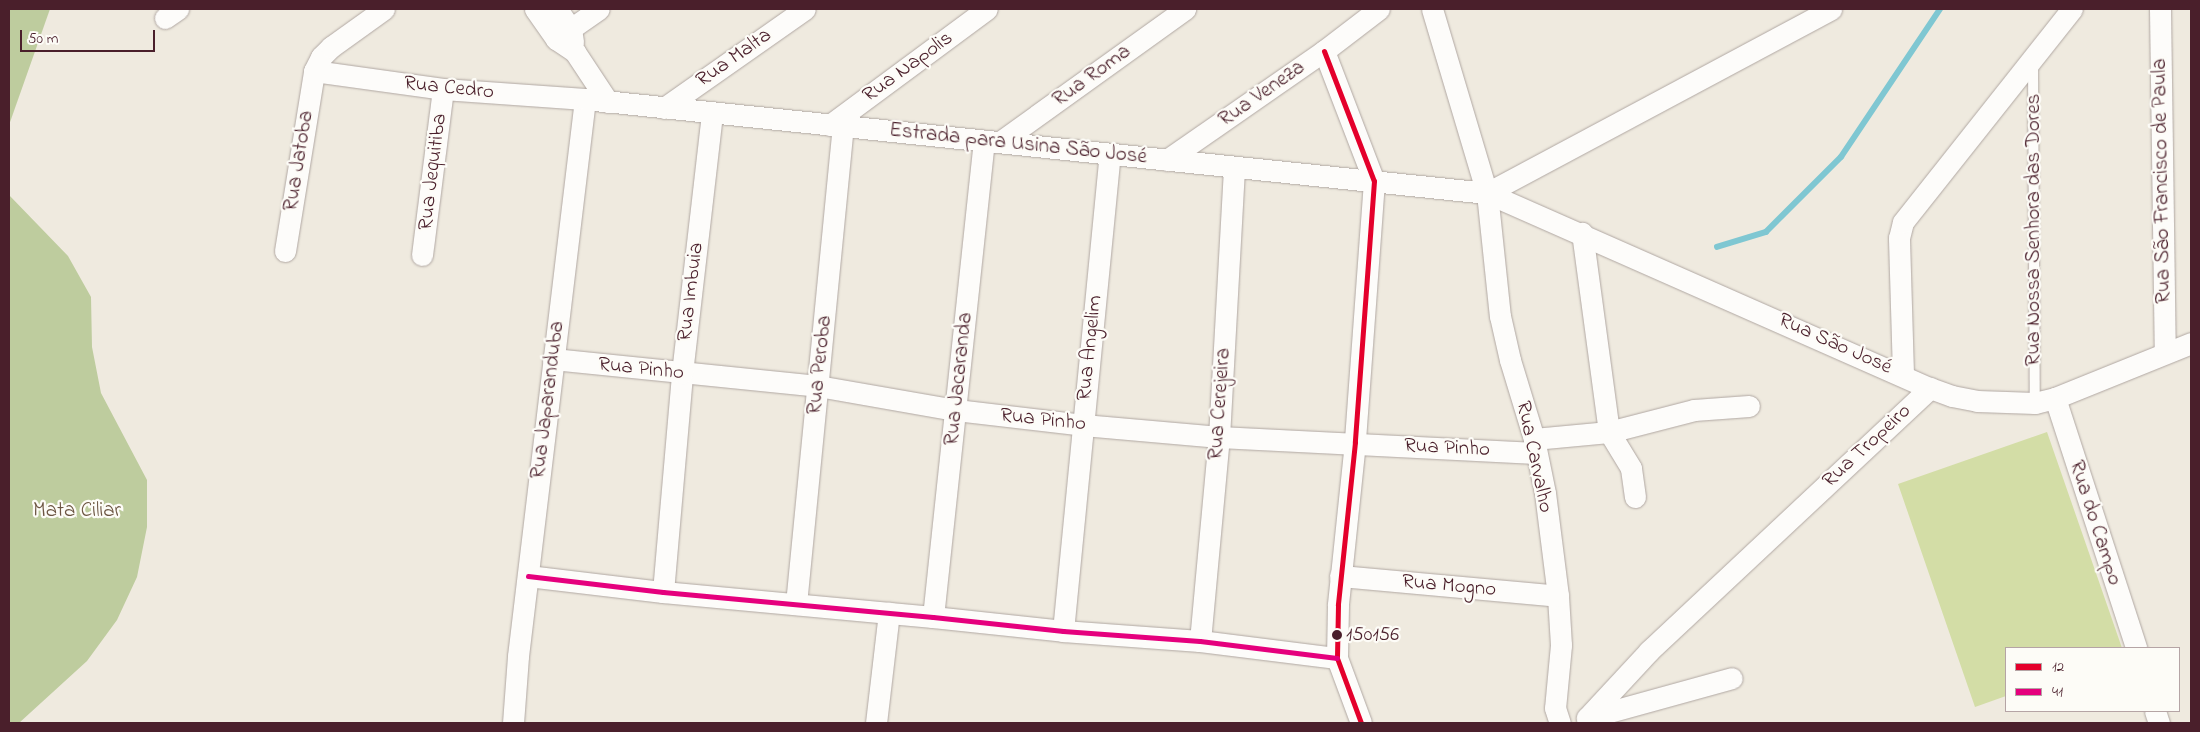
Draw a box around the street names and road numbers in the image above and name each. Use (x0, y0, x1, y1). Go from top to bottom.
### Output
street label: Rua Malta (691, 23, 777, 93)
street label: Rua Napolis (858, 26, 958, 108)
street label: Rua Roma (1048, 39, 1136, 113)
street label: Rua Veneza (1214, 55, 1310, 133)
street label: Rua São Francisco de Paula (2147, 58, 2177, 304)
street label: Rua Cedro (403, 71, 495, 105)
street label: Rua Nossa Senhora das Dores (2021, 94, 2047, 366)
street label: Rua Jatoba (279, 109, 319, 213)
street label: Rua Jequitiba (413, 112, 453, 232)
street label: Estrada para Usina São José (888, 118, 1148, 170)
street label: Rua Imbuia (672, 241, 710, 343)
street label: Rua Angelim (1072, 294, 1108, 402)
street label: Rua São José (1774, 308, 1896, 380)
street label: Rua Jacaranda (939, 311, 979, 447)
street label: Rua Peroba (802, 314, 838, 416)
street label: Rua Japaranduba (526, 320, 570, 480)
street label: Rua Cerejeira (1204, 347, 1236, 461)
street label: Rua Pinho (597, 352, 685, 386)
street label: Rua Carvalho (1510, 399, 1558, 515)
street label: Rua Tropeiro (1818, 399, 1916, 493)
street label: Rua Pinho (999, 403, 1087, 437)
street label: Rua Pinho (1403, 433, 1491, 463)
street label: Rua do Campo (2063, 457, 2127, 589)
street label: Rua Mogno (1401, 569, 1497, 603)

